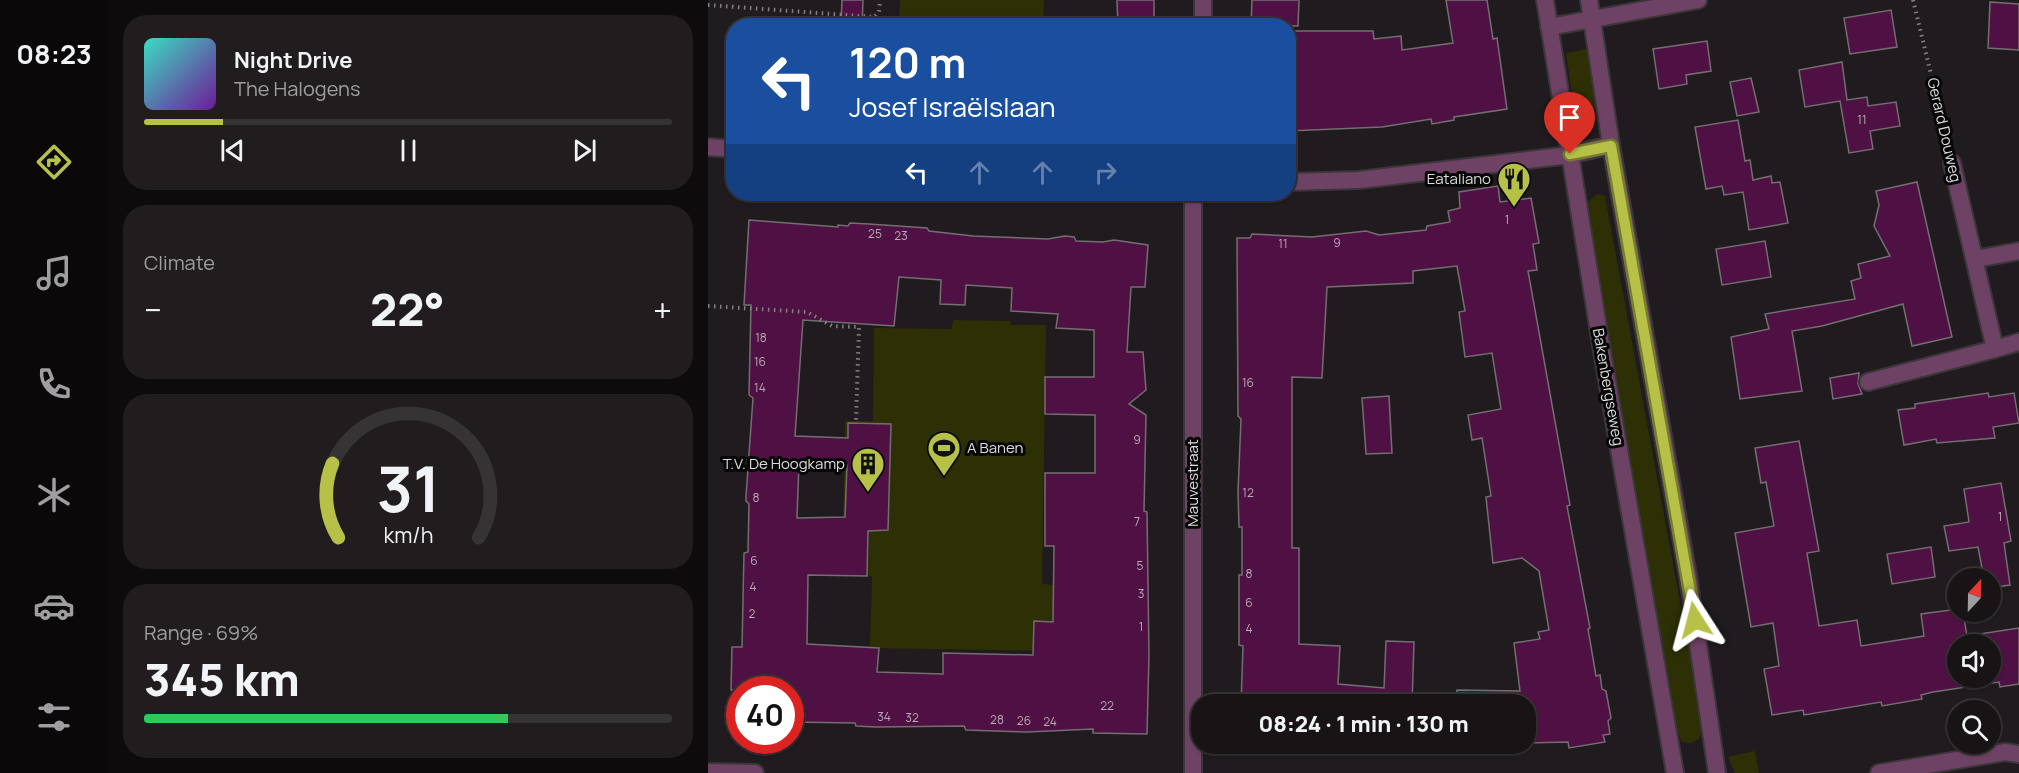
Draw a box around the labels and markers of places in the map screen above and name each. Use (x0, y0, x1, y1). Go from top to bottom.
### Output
pin (1544, 92, 1595, 154)
restaurant icon: Eataliano (1496, 161, 1532, 208)
place label: Eataliano (1427, 168, 1491, 189)
sports icon: A Banen (926, 430, 962, 477)
place label: A Banen (967, 437, 1023, 458)
building icon: T.V. De Hoogkamp (850, 446, 886, 493)
place label: T.V. De Hoogkamp (723, 453, 845, 474)

